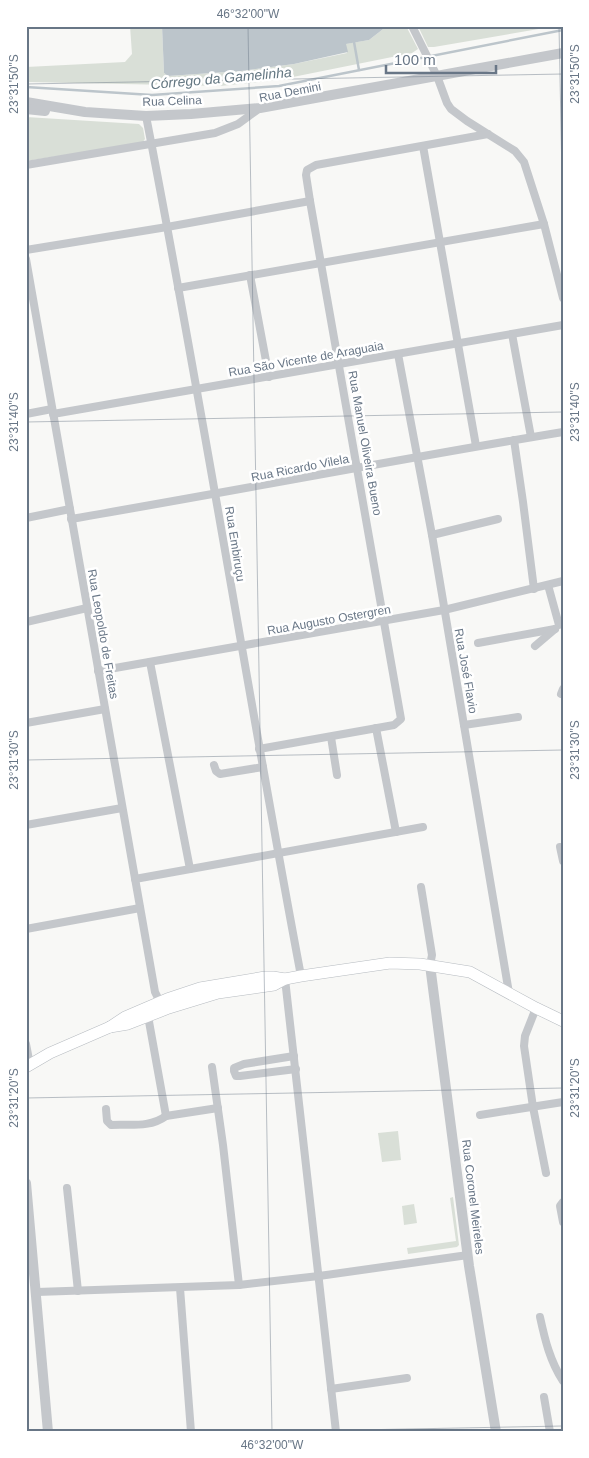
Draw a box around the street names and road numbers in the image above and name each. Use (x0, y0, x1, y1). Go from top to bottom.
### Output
street label: Rua Demini (258, 79, 322, 105)
street label: Rua Celina (142, 93, 202, 109)
street label: Rua São Vicente de Araguaia (227, 338, 385, 380)
street label: Rua Manuel Oliveira Bueno (345, 370, 385, 517)
street label: Rua Ricardo Vilela (250, 452, 350, 484)
street label: Rua Embiruçu (222, 505, 248, 583)
street label: Rua Leopoldo de Freitas (85, 568, 121, 700)
street label: Rua Augusto Ostergren (266, 602, 392, 638)
street label: Rua José Flavio (452, 627, 480, 715)
street label: Rua Coronel Meireles (459, 1139, 487, 1255)

